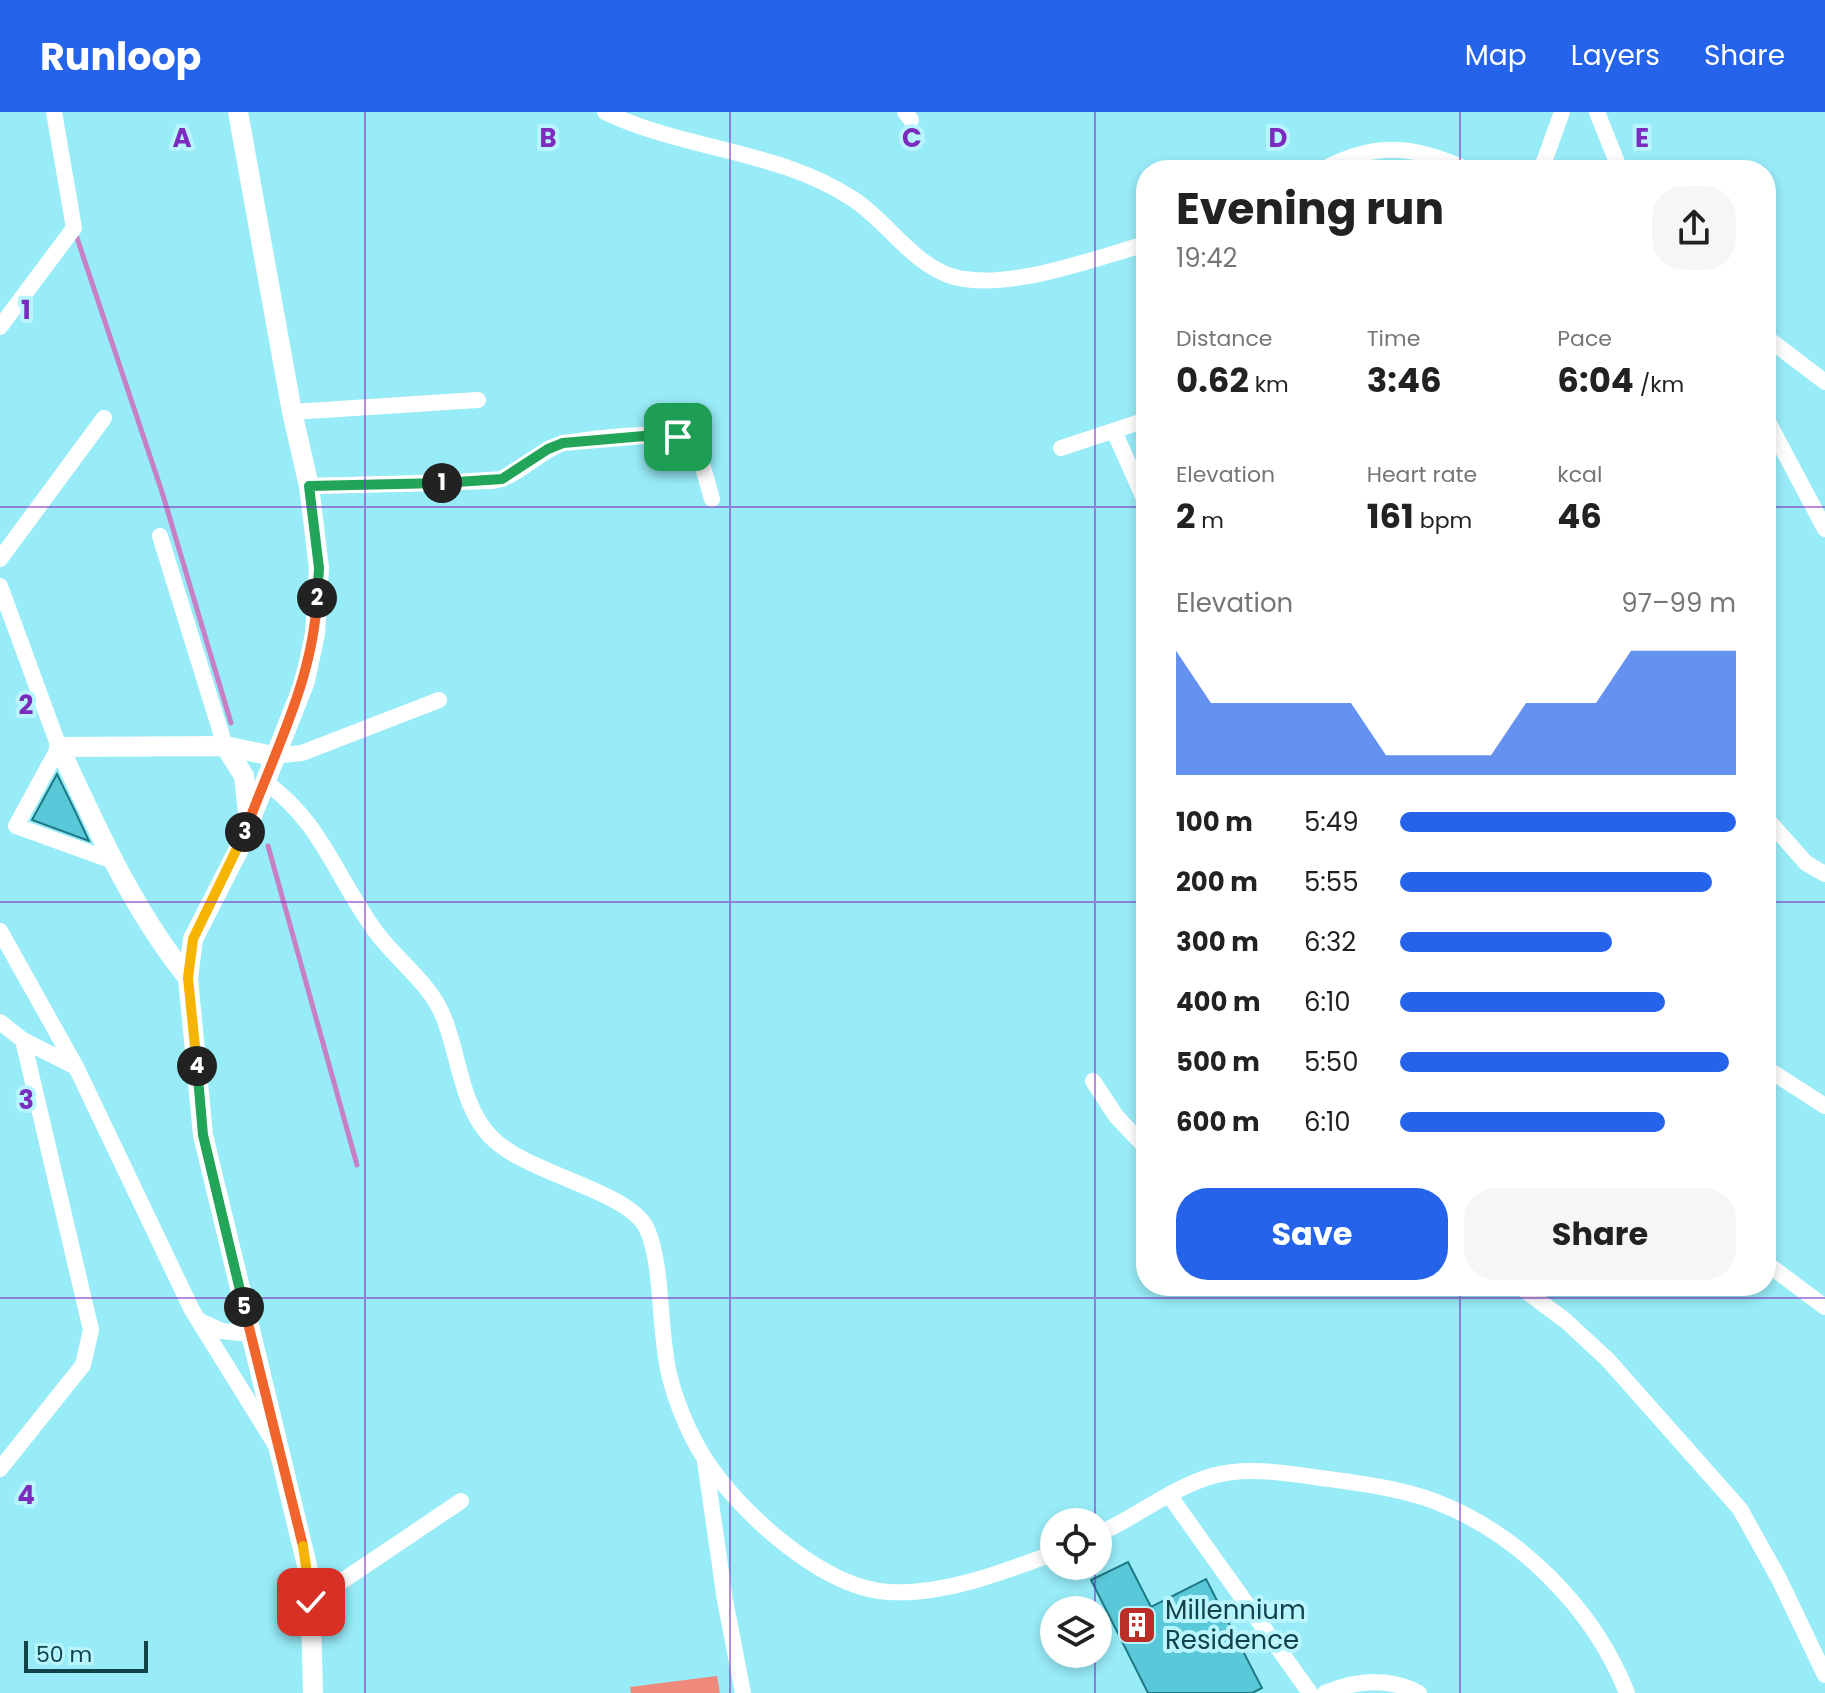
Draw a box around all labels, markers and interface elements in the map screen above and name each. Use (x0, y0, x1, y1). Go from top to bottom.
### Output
text: Runloop (40, 30, 201, 83)
text: Map (1465, 36, 1527, 75)
text: Layers (1571, 36, 1660, 75)
text: Share (1704, 36, 1785, 75)
text: A (172, 120, 192, 156)
text: B (539, 120, 557, 156)
text: C (902, 120, 922, 156)
text: D (1269, 120, 1288, 156)
text: E (1635, 120, 1649, 156)
text: Evening run (1176, 178, 1444, 239)
button: share (1652, 186, 1736, 270)
text: 19:42 (1176, 240, 1238, 276)
text: 1 (21, 292, 31, 328)
text: Distance (1176, 323, 1272, 354)
text: Time (1367, 323, 1420, 354)
text: Pace (1557, 323, 1612, 354)
text: 0.62 (1176, 356, 1249, 404)
text: 3:46 (1367, 356, 1442, 404)
text: 6:04 (1557, 356, 1634, 404)
text: km (1249, 369, 1289, 400)
text: /km (1634, 369, 1684, 400)
pin (644, 403, 712, 471)
icon: arrive (656, 415, 700, 459)
text: Elevation (1176, 459, 1275, 490)
text: Heart rate (1367, 459, 1477, 490)
text: kcal (1557, 459, 1602, 490)
pin: 1 (422, 463, 462, 503)
text: 1 (438, 467, 446, 498)
text: 2 (1176, 492, 1195, 540)
text: 161 (1367, 492, 1414, 540)
text: 46 (1557, 492, 1602, 540)
text: m (1195, 505, 1224, 536)
text: bpm (1414, 505, 1472, 536)
pin: 2 (297, 578, 337, 618)
text: 2 (311, 582, 323, 613)
text: Elevation (1176, 585, 1293, 621)
text: 97–99 m (1621, 585, 1736, 621)
text: 2 (19, 687, 34, 723)
text: 100 m (1176, 804, 1253, 840)
text: 5:49 (1304, 804, 1359, 840)
pin: 3 (225, 812, 265, 852)
text: 3 (238, 816, 252, 847)
text: 200 m (1176, 864, 1258, 900)
text: 5:55 (1304, 864, 1359, 900)
text: 300 m (1176, 924, 1259, 960)
text: 6:32 (1304, 924, 1356, 960)
text: 400 m (1176, 984, 1261, 1020)
text: 6:10 (1304, 984, 1351, 1020)
text: 500 m (1176, 1044, 1260, 1080)
text: 5:50 (1304, 1044, 1359, 1080)
pin: 4 (177, 1046, 217, 1086)
text: 4 (190, 1050, 204, 1081)
text: 3 (18, 1082, 34, 1118)
text: 600 m (1176, 1104, 1260, 1140)
text: 6:10 (1304, 1104, 1351, 1140)
button: Save (1176, 1188, 1448, 1280)
button: Share (1464, 1188, 1736, 1280)
pin: 5 (224, 1287, 264, 1327)
text: 5 (237, 1291, 251, 1322)
text: 4 (17, 1477, 35, 1513)
map controls (1040, 1508, 1112, 1668)
button: locate (1040, 1508, 1112, 1580)
pin (277, 1568, 345, 1636)
icon: check (289, 1580, 333, 1624)
place label: Millennium Residence (1165, 1592, 1306, 1658)
button: layers (1040, 1596, 1112, 1668)
building icon: Millennium Residence (1116, 1604, 1158, 1646)
scale bar (24, 1637, 148, 1673)
text: 50 m (36, 1639, 92, 1670)

